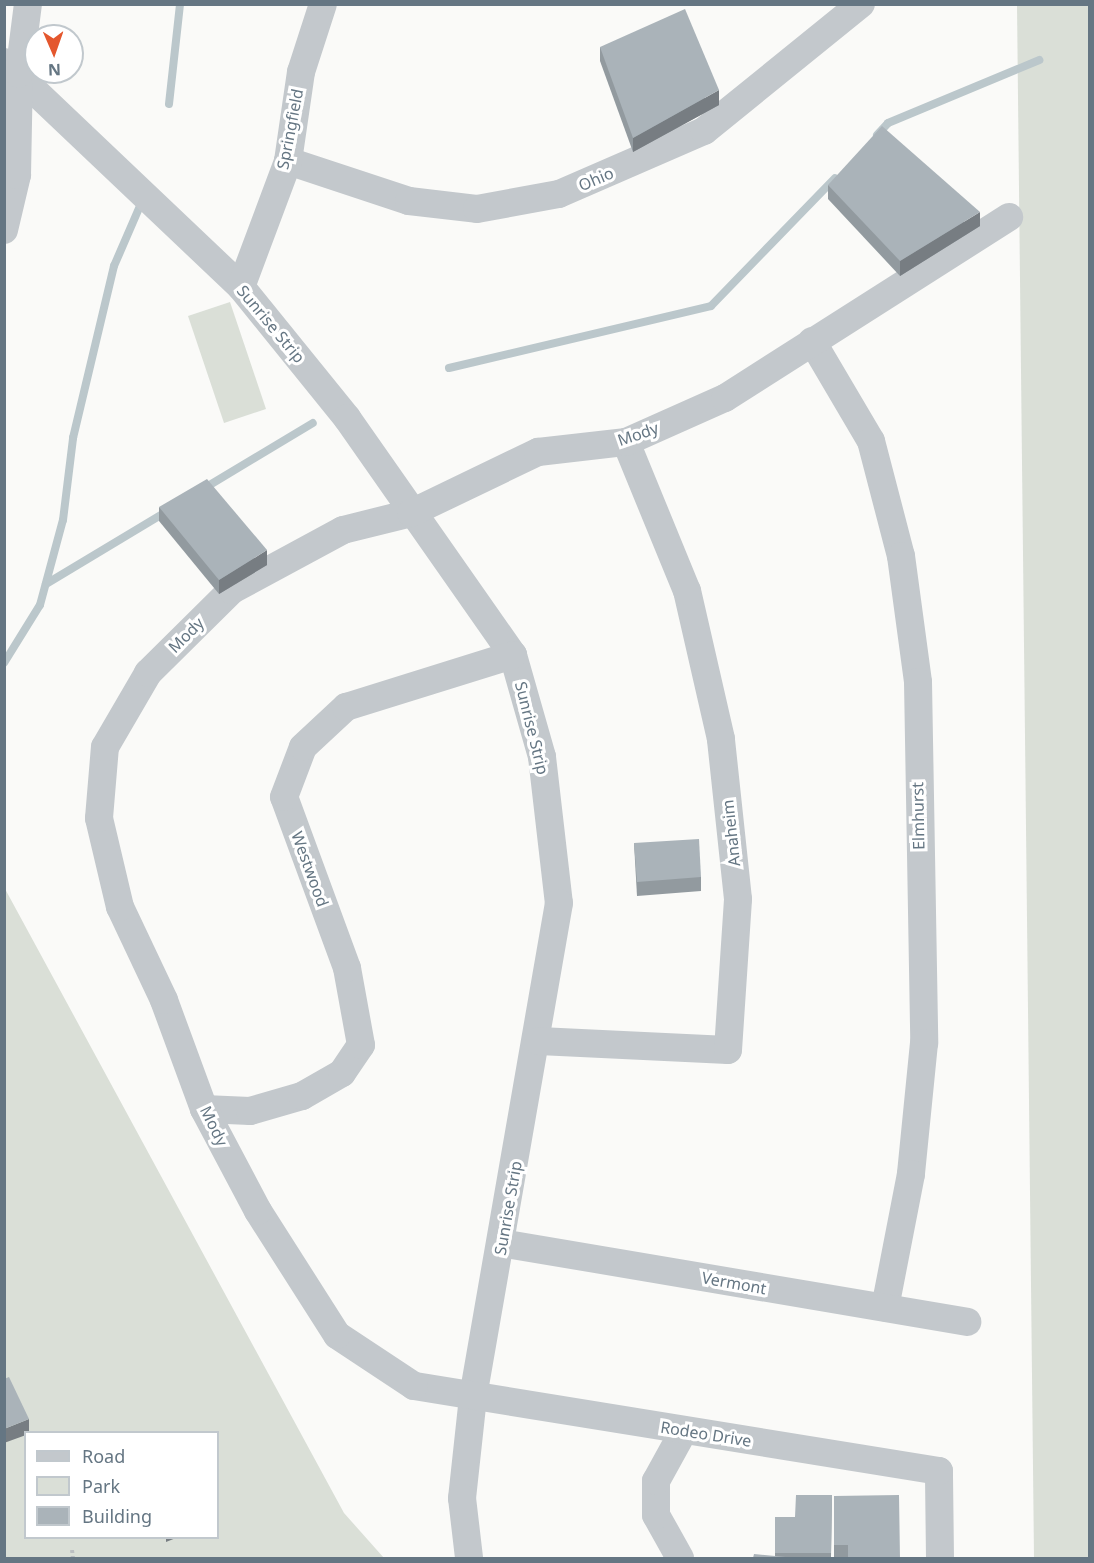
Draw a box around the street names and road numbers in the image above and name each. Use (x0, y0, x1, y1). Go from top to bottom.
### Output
street label: Springfield (273, 87, 307, 171)
street label: Ohio (576, 163, 616, 195)
street label: Sunrise Strip (233, 281, 309, 367)
street label: Mody (615, 418, 661, 450)
street label: Mody (164, 613, 208, 657)
street label: Sunrise Strip (511, 679, 553, 777)
street label: Elmhurst (908, 782, 928, 850)
street label: Anaheim (718, 799, 744, 867)
street label: Westwood (288, 829, 332, 909)
street label: Mody (196, 1103, 232, 1149)
street label: Sunrise Strip (490, 1159, 526, 1257)
street label: Vermont (700, 1268, 768, 1298)
street label: Rodeo Drive (659, 1417, 753, 1451)

